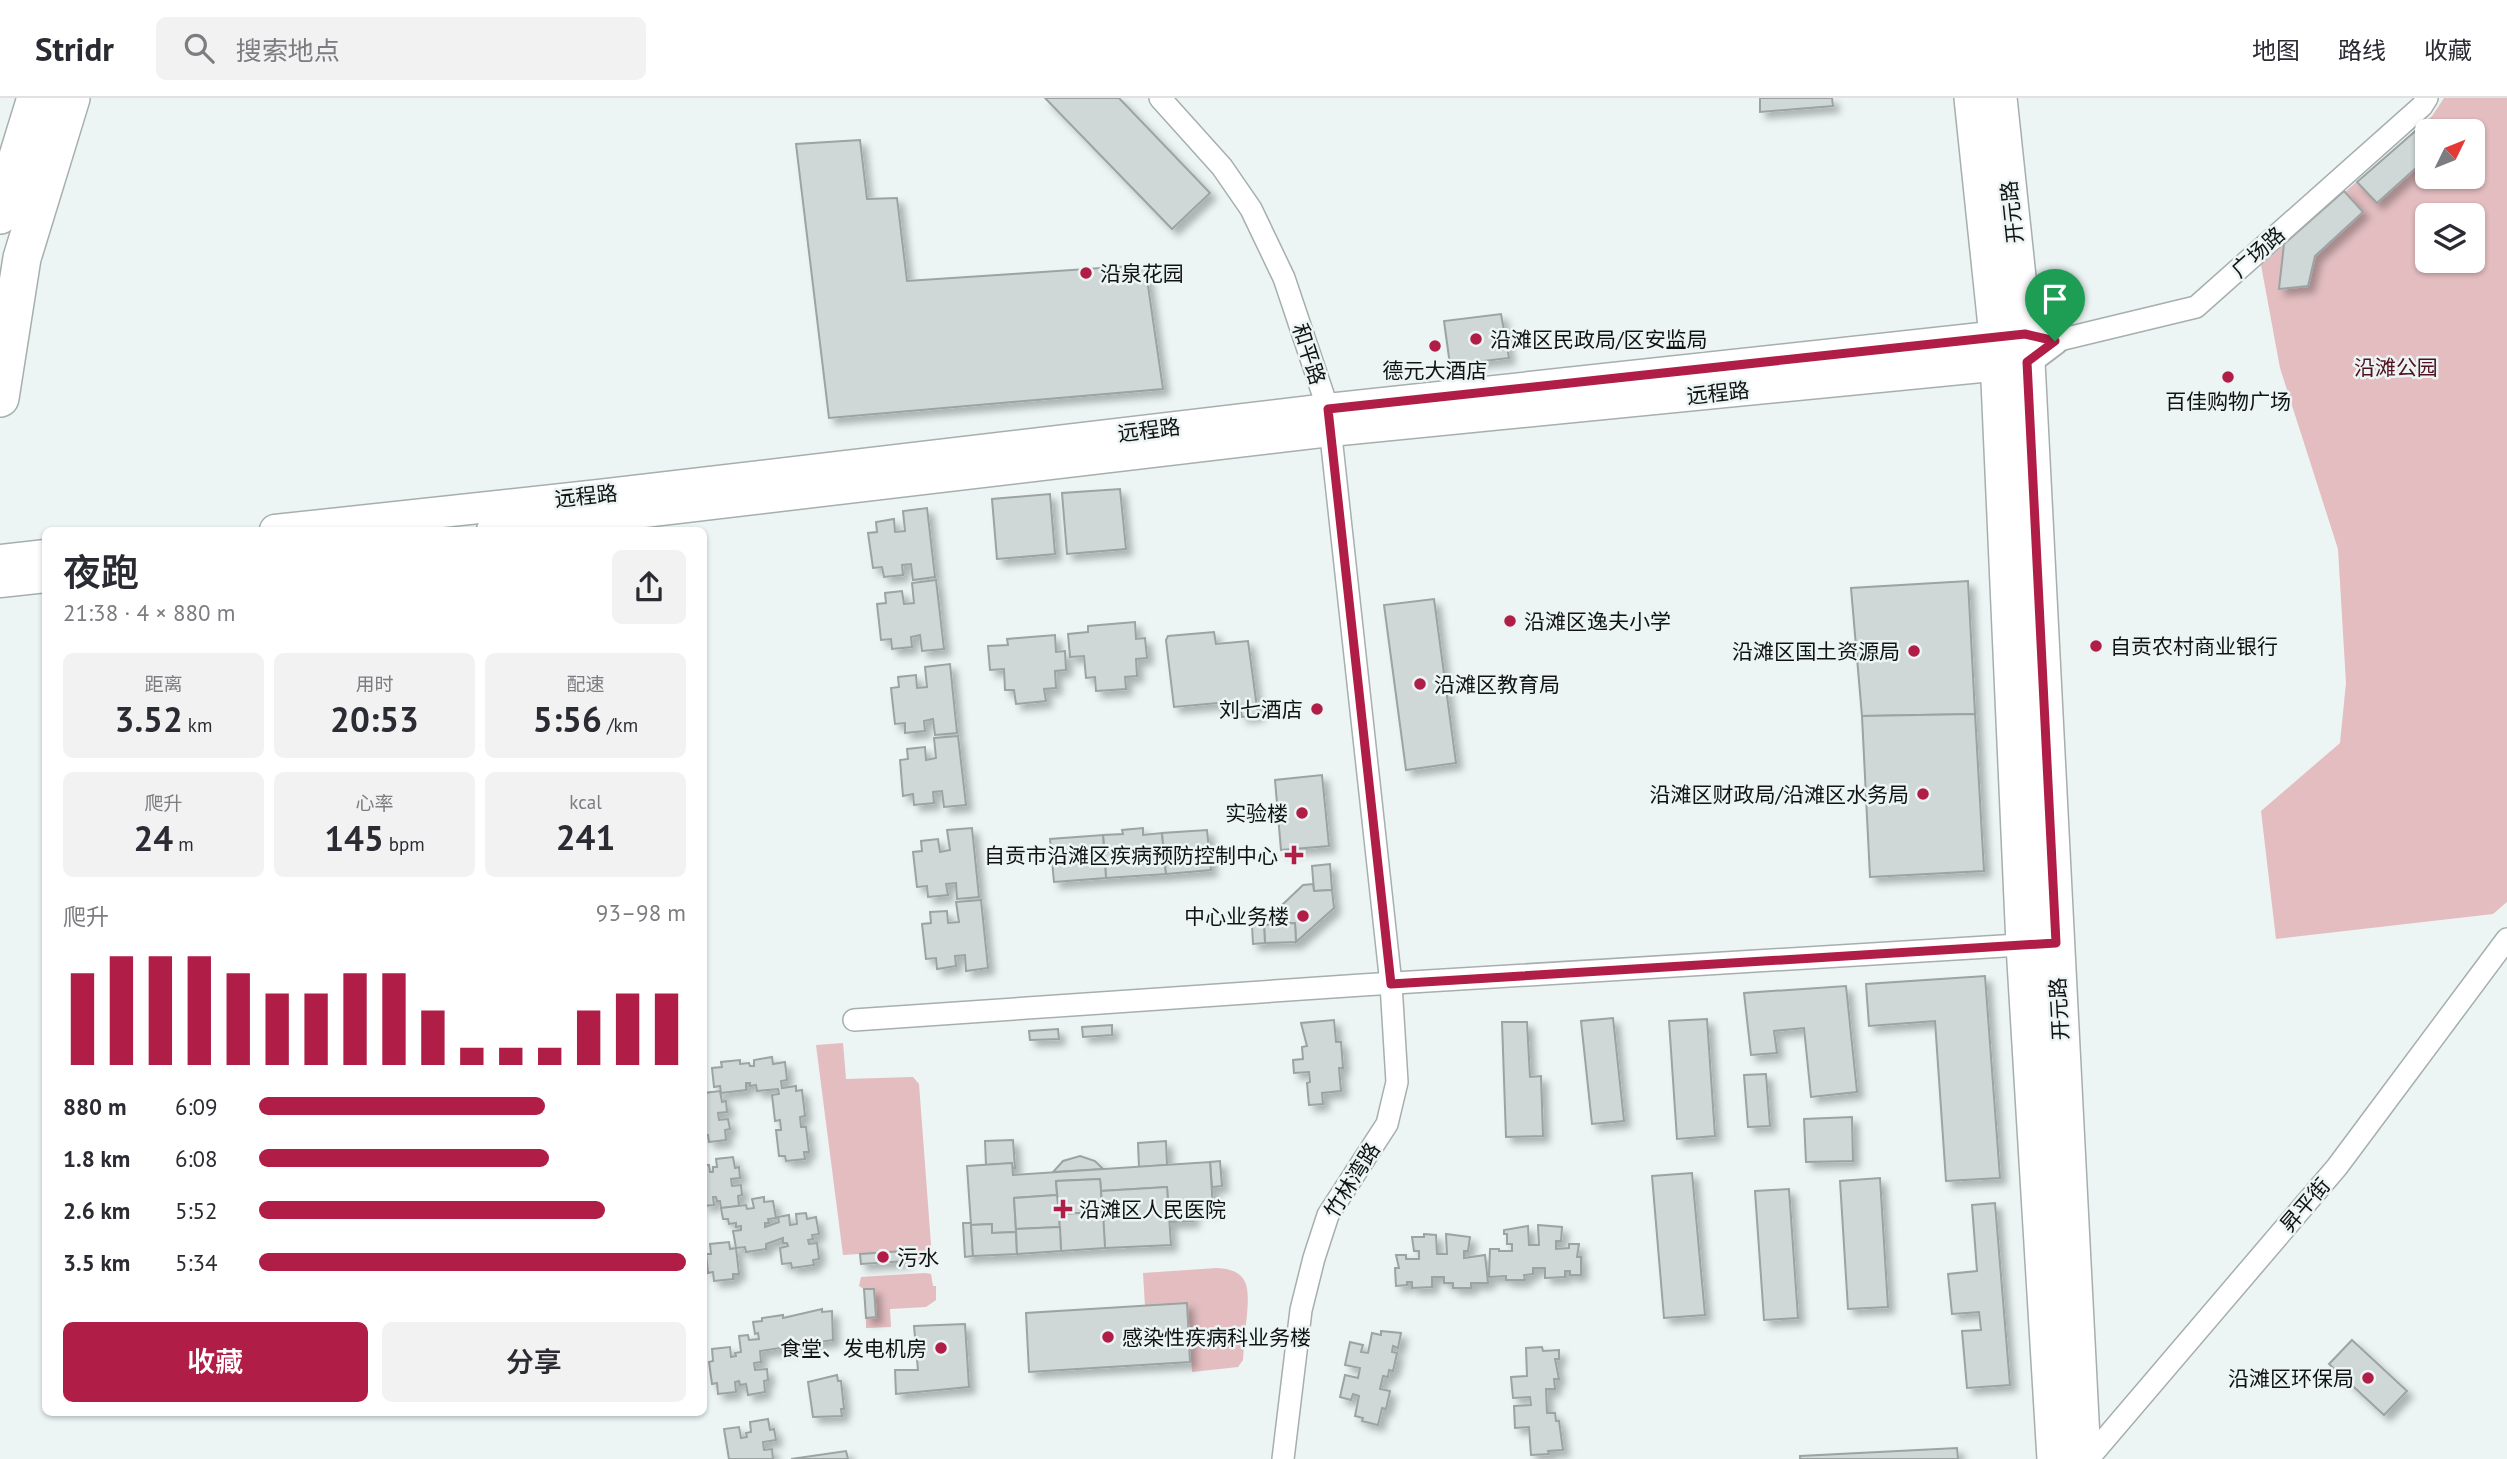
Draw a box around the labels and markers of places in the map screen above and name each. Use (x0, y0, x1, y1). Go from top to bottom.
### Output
place label: 沿泉花园 (1100, 260, 1184, 287)
marker: 沿泉花园 (1078, 265, 1094, 281)
pin (2025, 269, 2085, 341)
place label: 沿滩区民政局/区安监局 (1490, 326, 1707, 353)
marker: 沿滩区民政局/区安监局 (1468, 331, 1484, 347)
marker: 德元大酒店 (1427, 338, 1443, 354)
place label: 德元大酒店 (1383, 357, 1488, 384)
marker: 百佳购物广场 (2220, 369, 2236, 385)
place label: 百佳购物广场 (2165, 388, 2291, 415)
place label: 沿滩区逸夫小学 (1524, 608, 1671, 635)
marker: 沿滩区逸夫小学 (1502, 613, 1518, 629)
place label: 自贡农村商业银行 (2110, 633, 2278, 660)
place label: 沿滩区国土资源局 (1732, 638, 1900, 665)
marker: 自贡农村商业银行 (2088, 638, 2104, 654)
marker: 沿滩区国土资源局 (1906, 643, 1922, 659)
place label: 沿滩区教育局 (1434, 671, 1560, 698)
marker: 沿滩区教育局 (1412, 676, 1428, 692)
place label: 刘七酒店 (1219, 696, 1303, 723)
marker: 刘七酒店 (1309, 701, 1325, 717)
place label: 沿滩区财政局/沿滩区水务局 (1650, 781, 1909, 808)
marker: 沿滩区财政局/沿滩区水务局 (1915, 786, 1931, 802)
place label: 实验楼 (1225, 800, 1288, 827)
marker: 实验楼 (1294, 805, 1310, 821)
place label: 自贡市沿滩区疾病预防控制中心 (984, 842, 1278, 869)
marker: 自贡市沿滩区疾病预防控制中心 (1284, 845, 1304, 865)
place label: 中心业务楼 (1184, 903, 1289, 930)
marker: 中心业务楼 (1295, 908, 1311, 924)
place label: 沿滩区人民医院 (1079, 1196, 1226, 1223)
marker: 沿滩区人民医院 (1053, 1199, 1073, 1219)
place label: 污水 (897, 1244, 939, 1271)
marker: 污水 (875, 1249, 891, 1265)
place label: 感染性疾病科业务楼 (1122, 1324, 1311, 1351)
marker: 感染性疾病科业务楼 (1100, 1329, 1116, 1345)
place label: 食堂、发电机房 (780, 1335, 927, 1362)
marker: 食堂、发电机房 (933, 1340, 949, 1356)
place label: 沿滩区环保局 (2228, 1365, 2354, 1392)
marker: 沿滩区环保局 (2360, 1370, 2376, 1386)

